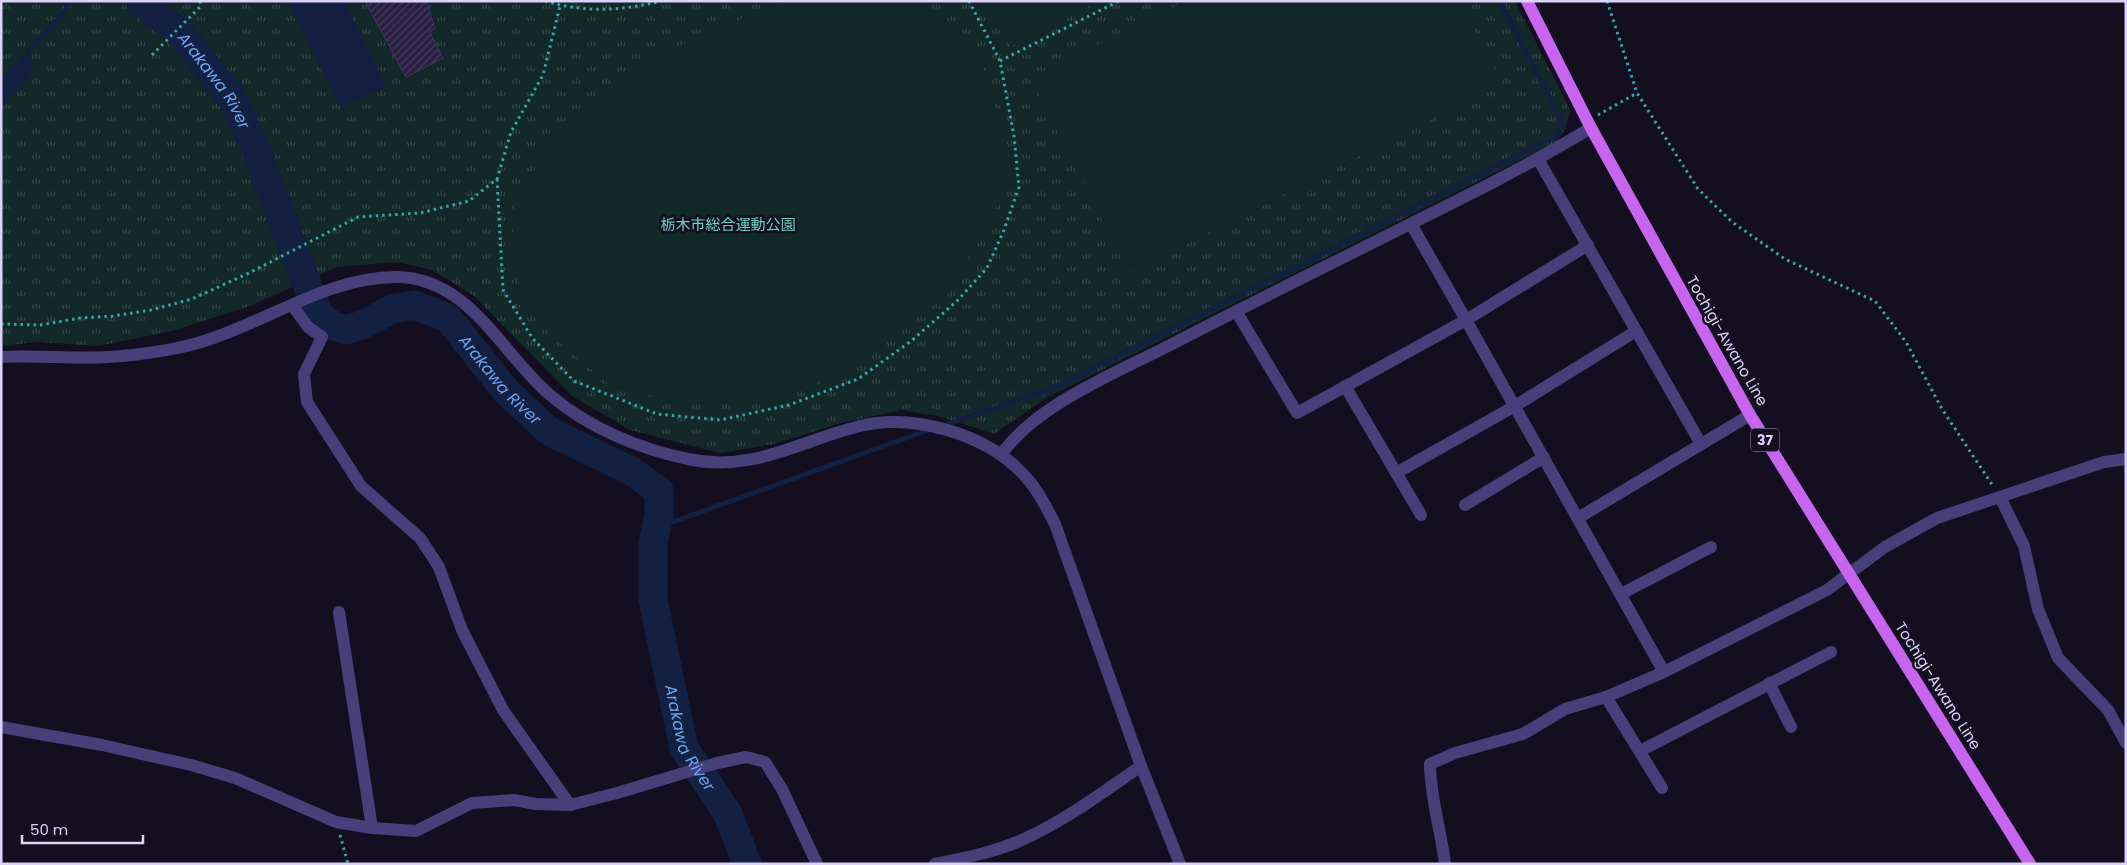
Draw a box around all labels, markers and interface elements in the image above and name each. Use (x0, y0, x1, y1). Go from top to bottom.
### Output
water label: Arakawa River (172, 26, 256, 134)
park label: 栃木市総合運動公園 (660, 214, 796, 235)
street label: Tochigi-Awano Line (1682, 272, 1773, 410)
water label: Arakawa River (453, 329, 547, 431)
road number: 37 (1751, 428, 1779, 452)
street label: Tochigi-Awano Line (1891, 618, 1986, 754)
water label: Arakawa River (659, 682, 721, 797)
scale bar (22, 812, 144, 844)
text: 50 m (30, 819, 68, 840)

